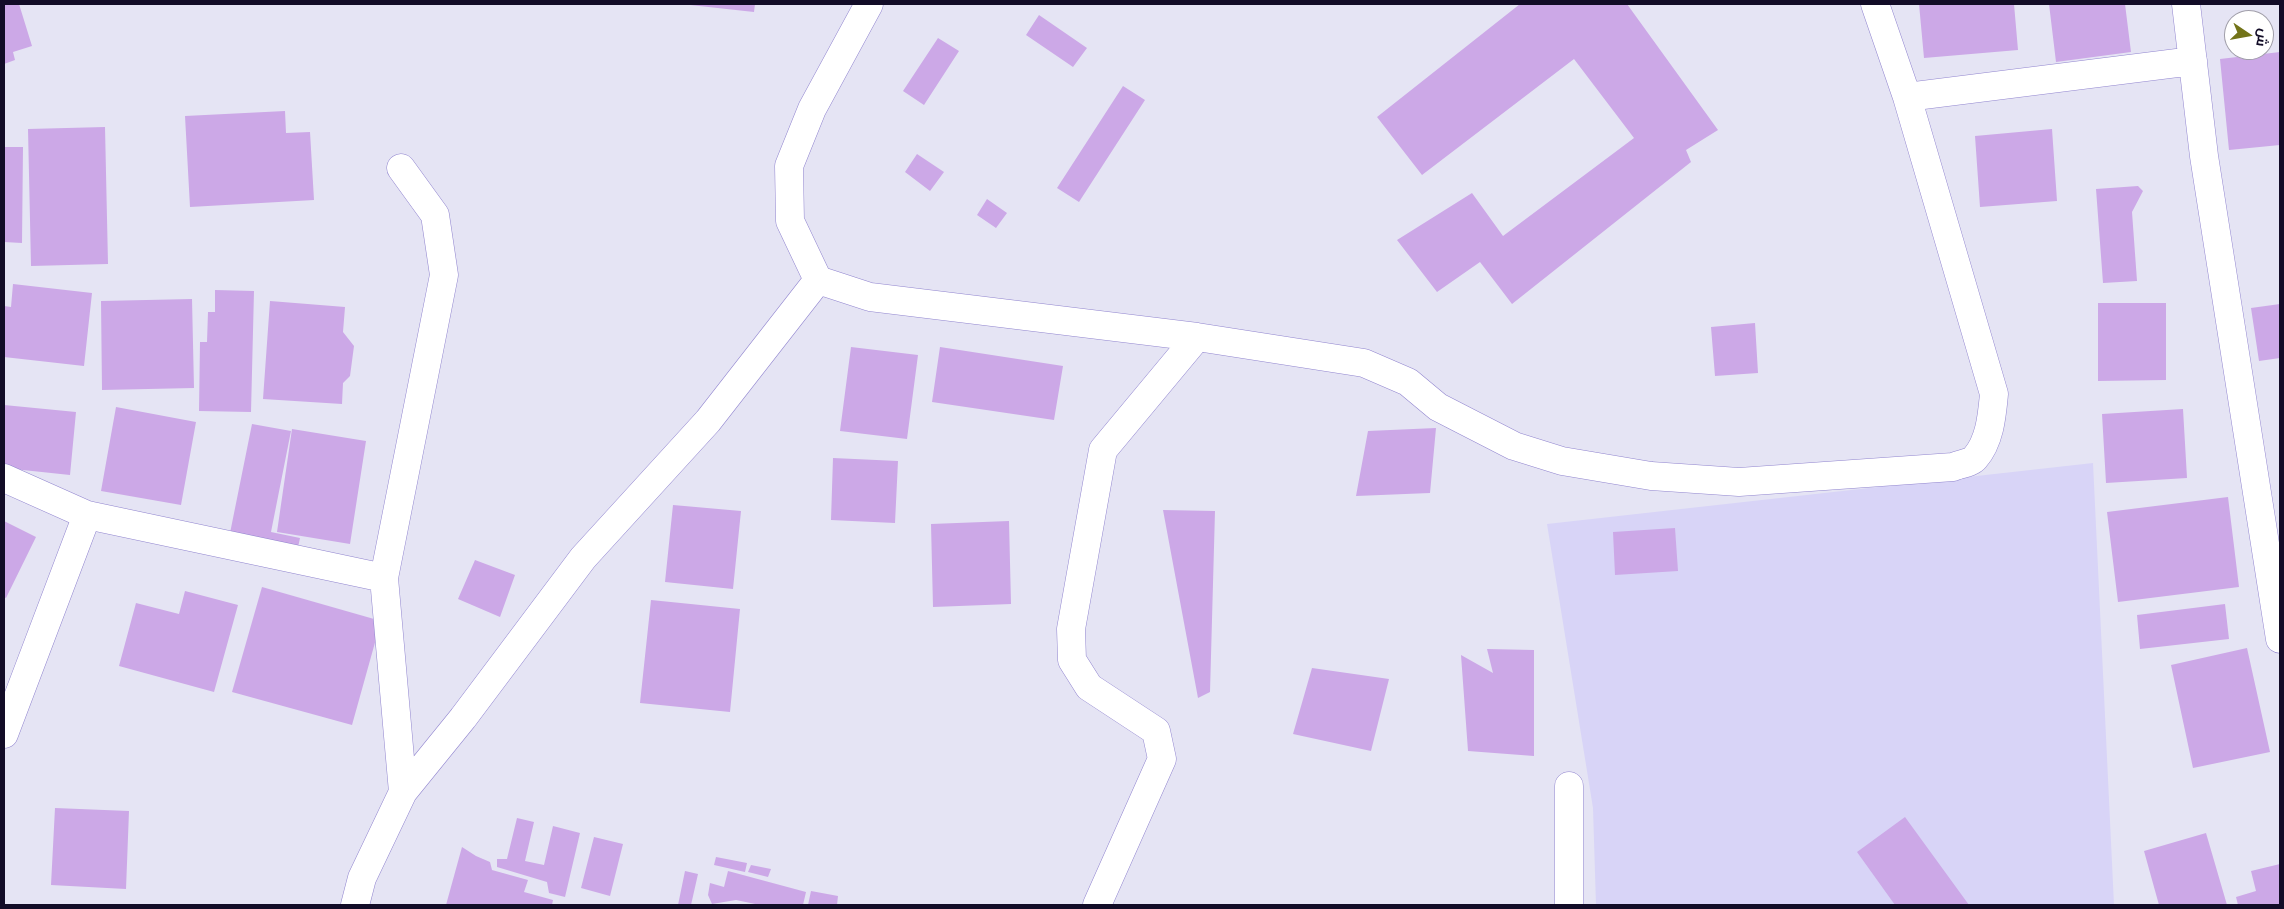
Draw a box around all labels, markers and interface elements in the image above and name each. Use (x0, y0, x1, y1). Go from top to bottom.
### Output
north arrow (2224, 10, 2274, 60)
text: ش (2253, 27, 2272, 48)

